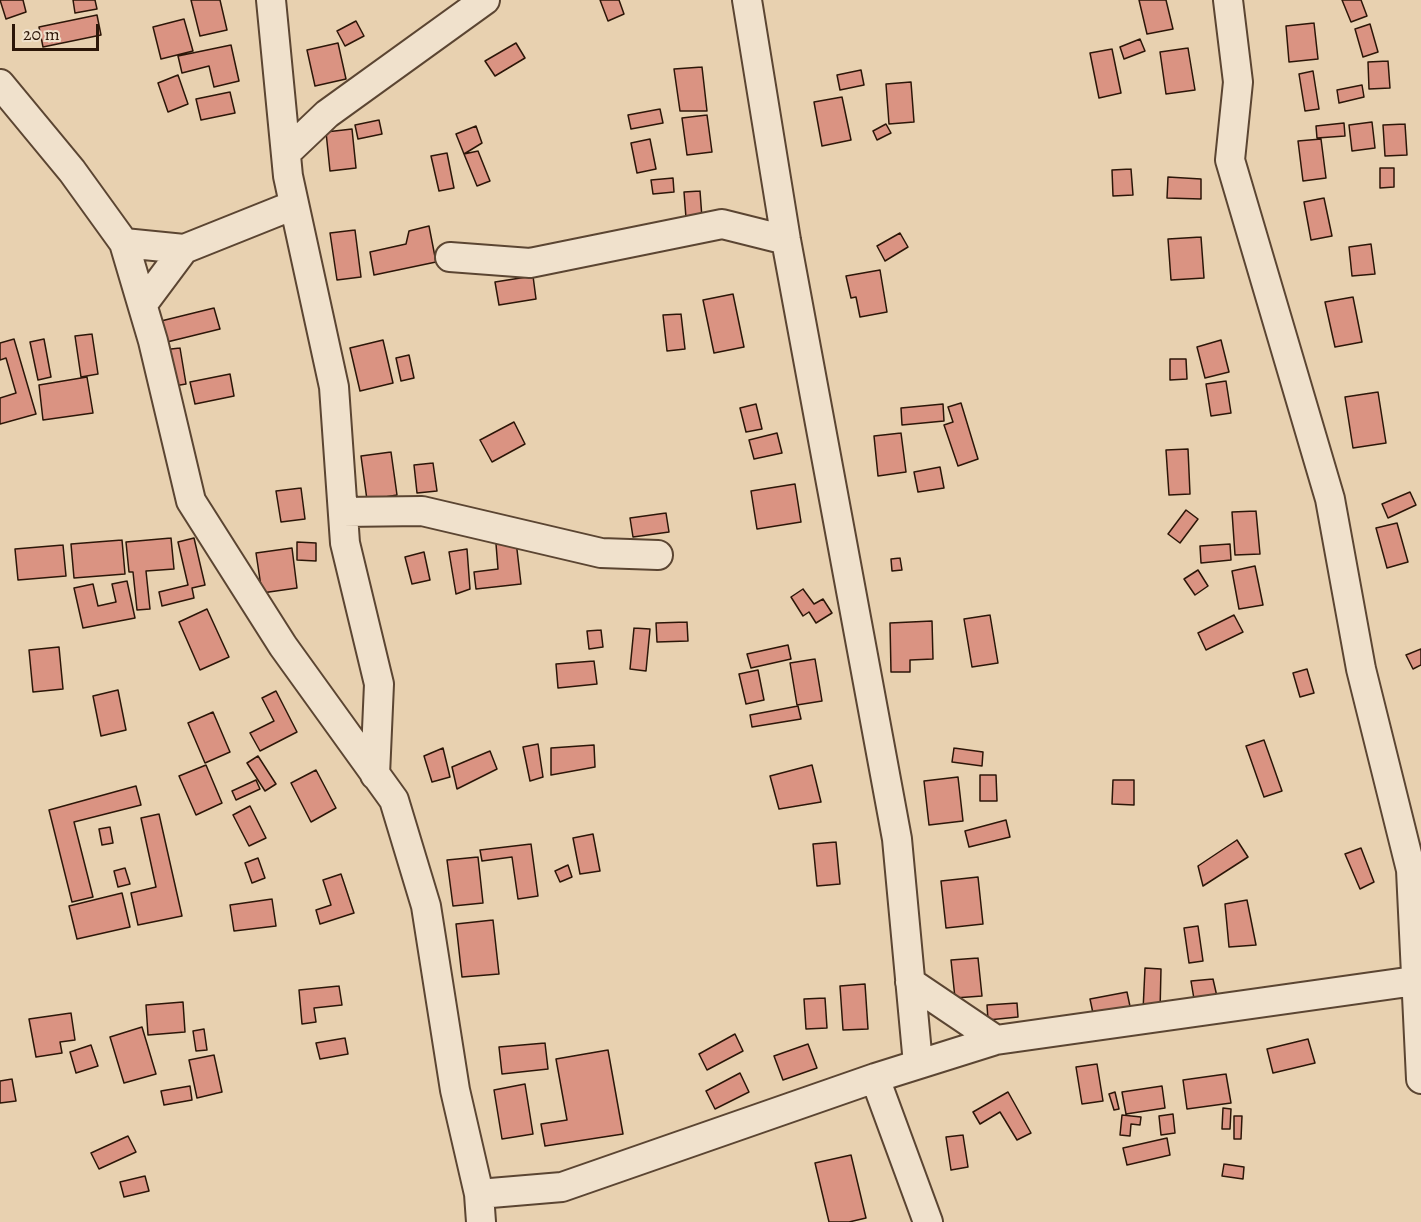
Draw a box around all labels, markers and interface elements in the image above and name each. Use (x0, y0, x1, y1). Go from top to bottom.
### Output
scale bar (15, 12, 102, 50)
text: 20 m (23, 22, 60, 46)

